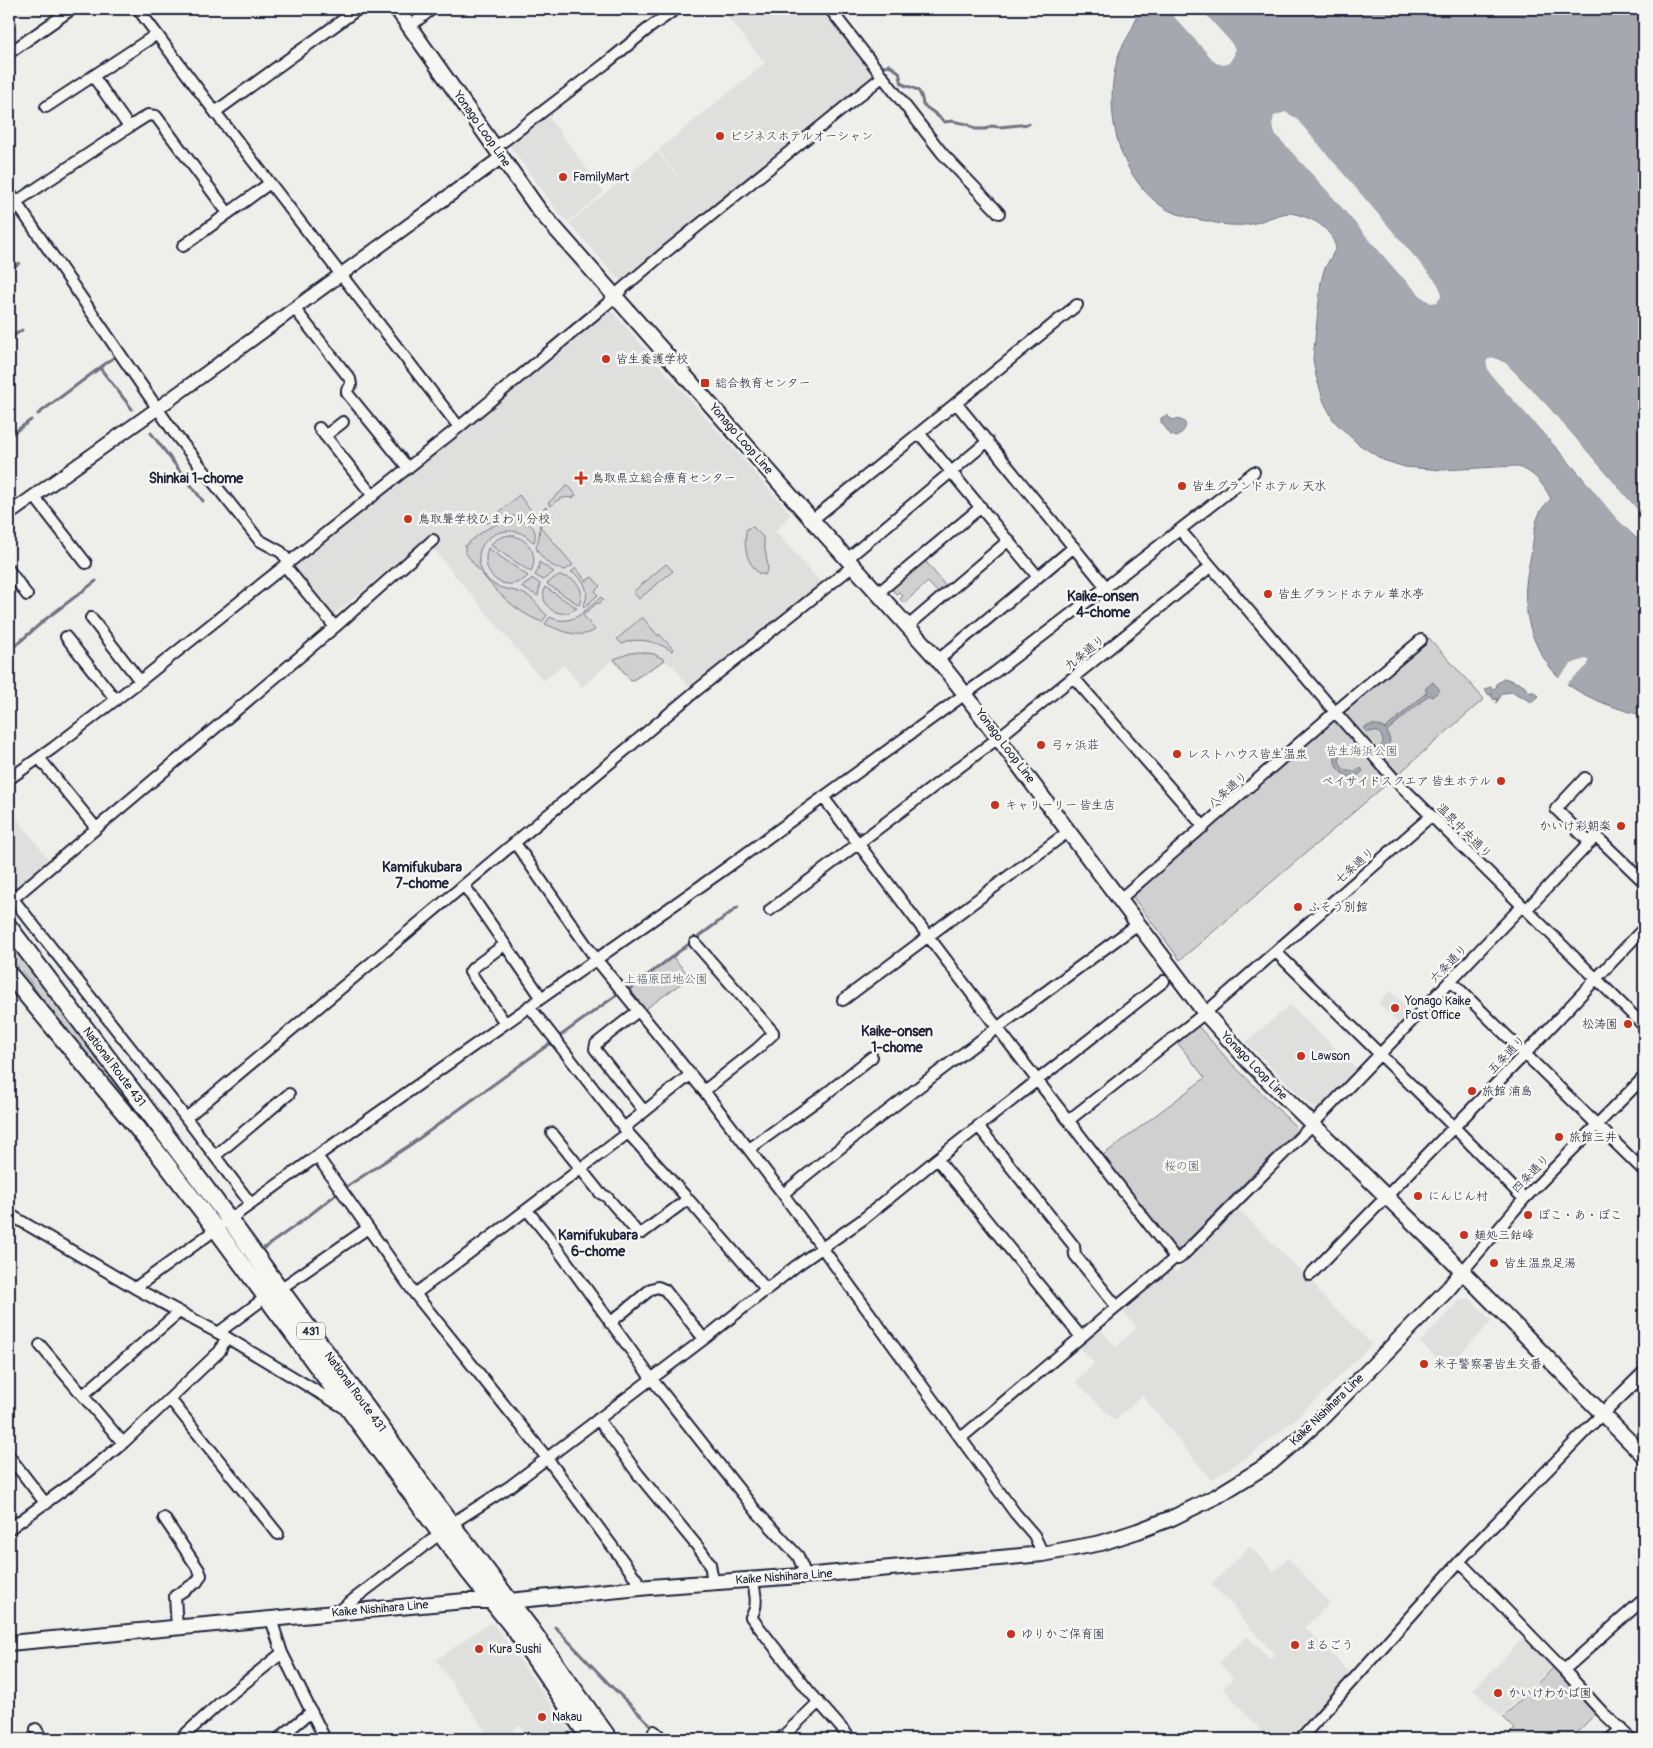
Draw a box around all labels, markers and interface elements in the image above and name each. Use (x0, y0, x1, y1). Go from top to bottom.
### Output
street label: Yonago Loop Line (450, 87, 514, 170)
place label: ビジネスホテルオーシャン (730, 129, 873, 144)
marker: ビジネスホテルオーシャン (714, 130, 726, 142)
place label: FamilyMart (573, 170, 629, 185)
marker: FamilyMart (557, 171, 569, 183)
place label: 皆生養護学校 (616, 352, 688, 367)
marker: 皆生養護学校 (600, 353, 612, 365)
place label: 総合教育センター (715, 376, 811, 391)
marker: 総合教育センター (699, 377, 711, 389)
street label: Yonago Loop Line (705, 400, 776, 478)
district label: Shinkai 1-chome (149, 470, 244, 487)
marker: 鳥取県立総合療育センター (574, 471, 588, 485)
place label: 鳥取県立総合療育センター (592, 471, 736, 486)
place label: 皆生グランドホテル 天水 (1192, 479, 1326, 494)
marker: 皆生グランドホテル 天水 (1176, 480, 1188, 492)
place label: 鳥取聾学校ひまわり分校 (418, 512, 550, 527)
marker: 鳥取聾学校ひまわり分校 (402, 513, 414, 525)
place label: 皆生グランドホテル 華水亭 (1278, 587, 1424, 602)
district label: Kaike-onsen 4-chome (1067, 588, 1139, 621)
marker: 皆生グランドホテル 華水亭 (1262, 588, 1274, 600)
street label: 九条通り (1062, 632, 1108, 674)
street label: Yonago Loop Line (972, 705, 1038, 786)
place label: 弓ヶ浜荘 (1051, 738, 1099, 753)
marker: 弓ヶ浜荘 (1035, 739, 1047, 751)
park label: 皆生海浜公園 (1326, 744, 1398, 759)
place label: レストハウス皆生温泉 (1187, 747, 1307, 762)
marker: レストハウス皆生温泉 (1171, 748, 1183, 760)
street label: 八条通り (1205, 769, 1251, 811)
place label: ベイサイドスクエア 皆生ホテル (1322, 774, 1491, 789)
marker: ベイサイドスクエア 皆生ホテル (1495, 775, 1507, 787)
place label: キャリーリー 皆生店 (1005, 798, 1116, 813)
marker: キャリーリー 皆生店 (989, 799, 1001, 811)
street label: 温泉中央通り (1433, 800, 1495, 862)
place label: かいけ彩朝楽 (1539, 819, 1611, 834)
marker: かいけ彩朝楽 (1615, 820, 1627, 832)
street label: 七条通り (1332, 845, 1378, 887)
district label: Kamifukubara 7-chome (382, 859, 462, 892)
place label: ふそう別館 (1308, 900, 1368, 915)
marker: ふそう別館 (1292, 901, 1304, 913)
street label: 六条通り (1427, 942, 1471, 986)
park label: 上福原団地公園 (624, 972, 708, 987)
place label: Yonago Kaike Post Office (1404, 994, 1471, 1023)
marker: Yonago Kaike Post Office (1389, 1002, 1401, 1014)
place label: 松涛園 (1582, 1017, 1618, 1032)
marker: 松涛園 (1622, 1018, 1634, 1030)
district label: Kaike-onsen 1-chome (861, 1023, 933, 1056)
street label: National Route 431 (79, 1024, 149, 1110)
street label: Yonago Loop Line (1217, 1028, 1290, 1103)
street label: 五条通り (1485, 1033, 1529, 1077)
place label: Lawson (1311, 1049, 1350, 1064)
marker: Lawson (1295, 1050, 1307, 1062)
place label: 旅館 浦島 (1482, 1084, 1533, 1099)
marker: 旅館 浦島 (1466, 1085, 1478, 1097)
place label: 旅館三井 (1569, 1130, 1617, 1145)
marker: 旅館三井 (1553, 1131, 1565, 1143)
street label: 四条通り (1509, 1152, 1553, 1196)
park label: 桜の園 (1164, 1159, 1200, 1174)
place label: にんじん村 (1428, 1189, 1488, 1204)
marker: にんじん村 (1412, 1190, 1424, 1202)
place label: ぽこ・あ・ぽこ (1538, 1208, 1622, 1223)
marker: ぽこ・あ・ぽこ (1522, 1209, 1534, 1221)
district label: Kamifukubara 6-chome (558, 1227, 638, 1260)
place label: 麺処三鈷峰 (1474, 1228, 1534, 1243)
marker: 麺処三鈷峰 (1458, 1229, 1470, 1241)
place label: 皆生温泉足湯 (1504, 1256, 1576, 1271)
marker: 皆生温泉足湯 (1488, 1257, 1500, 1269)
road number: 431 (297, 1322, 325, 1340)
street label: National Route 431 (321, 1349, 389, 1435)
place label: 米子警察署皆生交番 (1434, 1357, 1542, 1372)
marker: 米子警察署皆生交番 (1418, 1358, 1430, 1370)
street label: Kaike Nishihara Line (1287, 1371, 1367, 1449)
street label: Kaike Nishihara Line (735, 1566, 833, 1588)
street label: Kaike Nishihara Line (331, 1597, 429, 1621)
place label: ゆりかご保育園 (1021, 1627, 1105, 1642)
marker: ゆりかご保育園 (1005, 1628, 1017, 1640)
place label: まるごう (1305, 1638, 1353, 1653)
marker: まるごう (1289, 1639, 1301, 1651)
place label: Kura Sushi (489, 1642, 541, 1657)
marker: Kura Sushi (473, 1643, 485, 1655)
place label: かいけわかば園 (1508, 1686, 1592, 1701)
marker: かいけわかば園 (1492, 1687, 1504, 1699)
place label: Nakau (552, 1710, 582, 1725)
marker: Nakau (536, 1711, 548, 1723)

